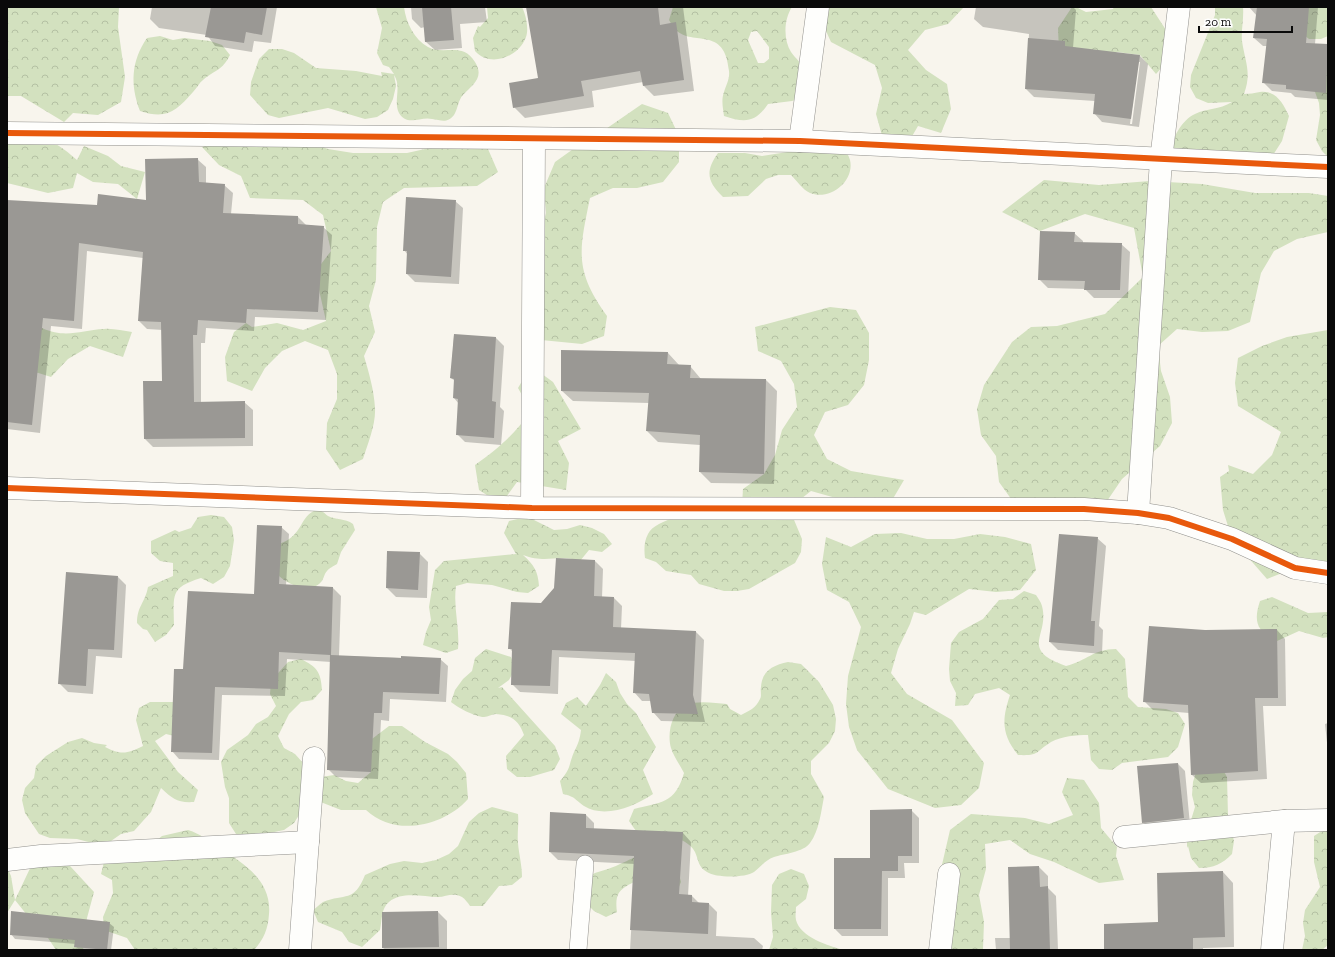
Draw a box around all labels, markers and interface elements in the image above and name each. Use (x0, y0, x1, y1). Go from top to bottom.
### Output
scale bar (1199, 8, 1292, 34)
text: 20 m (1205, 15, 1232, 29)

